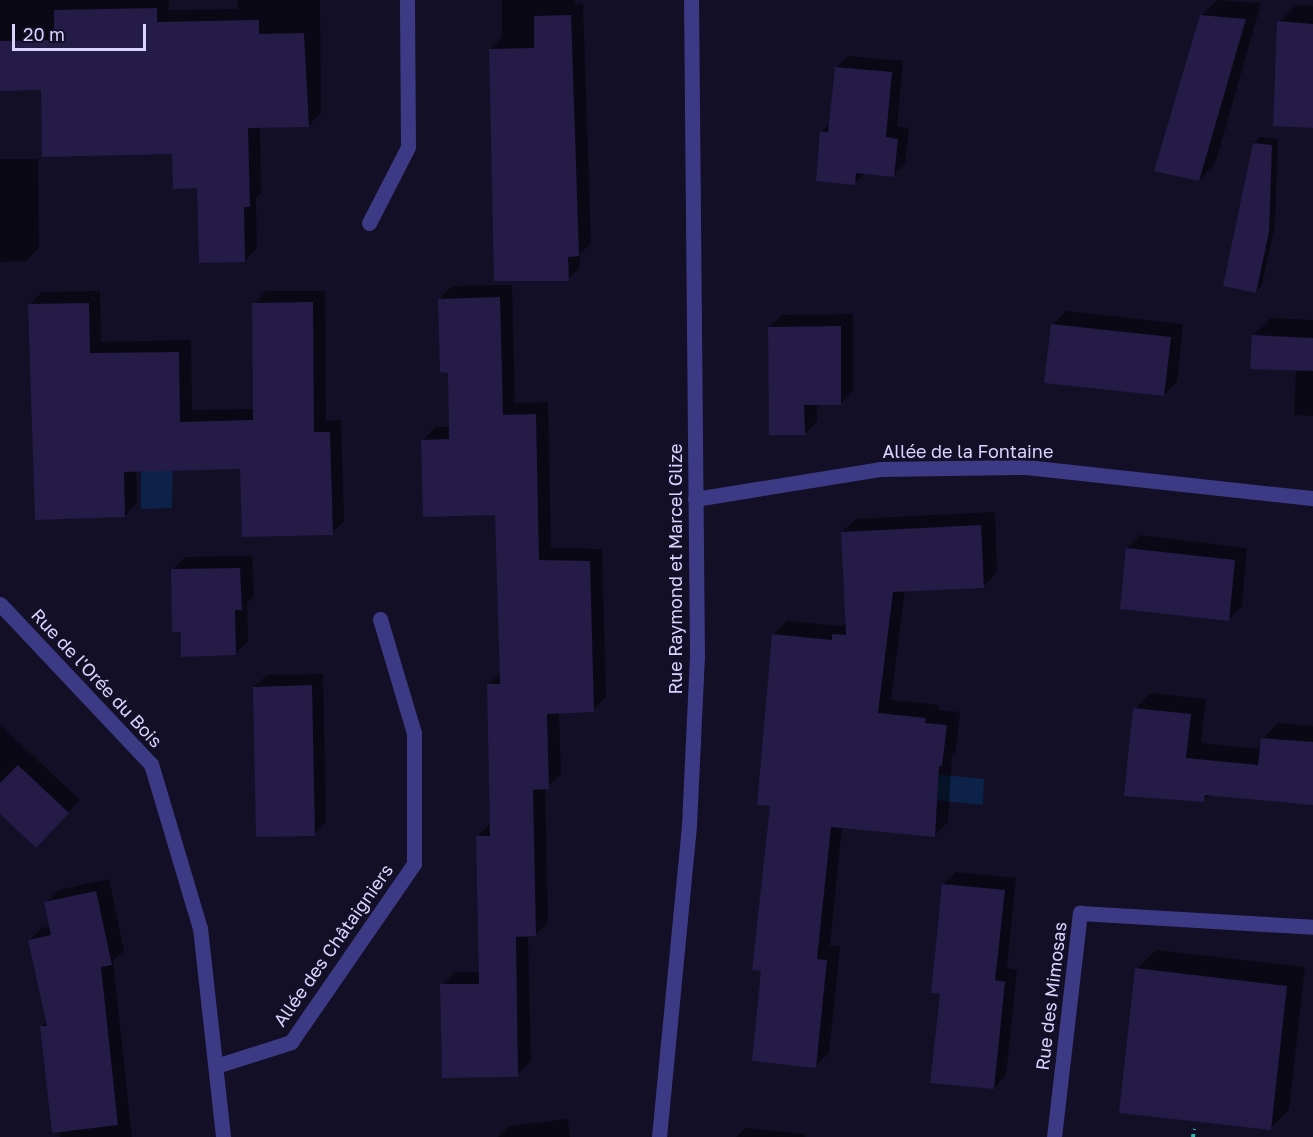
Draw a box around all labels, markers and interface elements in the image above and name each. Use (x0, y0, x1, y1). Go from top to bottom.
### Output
scale bar (15, 12, 148, 50)
text: 20 m (23, 23, 65, 45)
street label: Allée de la Fontaine (883, 440, 1053, 462)
street label: Rue Raymond et Marcel Glize (664, 443, 686, 695)
street label: Rue de l'Orée du Bois (27, 604, 167, 752)
street label: Allée des Châtaigniers (269, 860, 397, 1030)
street label: Rue des Mimosas (1031, 920, 1071, 1072)

